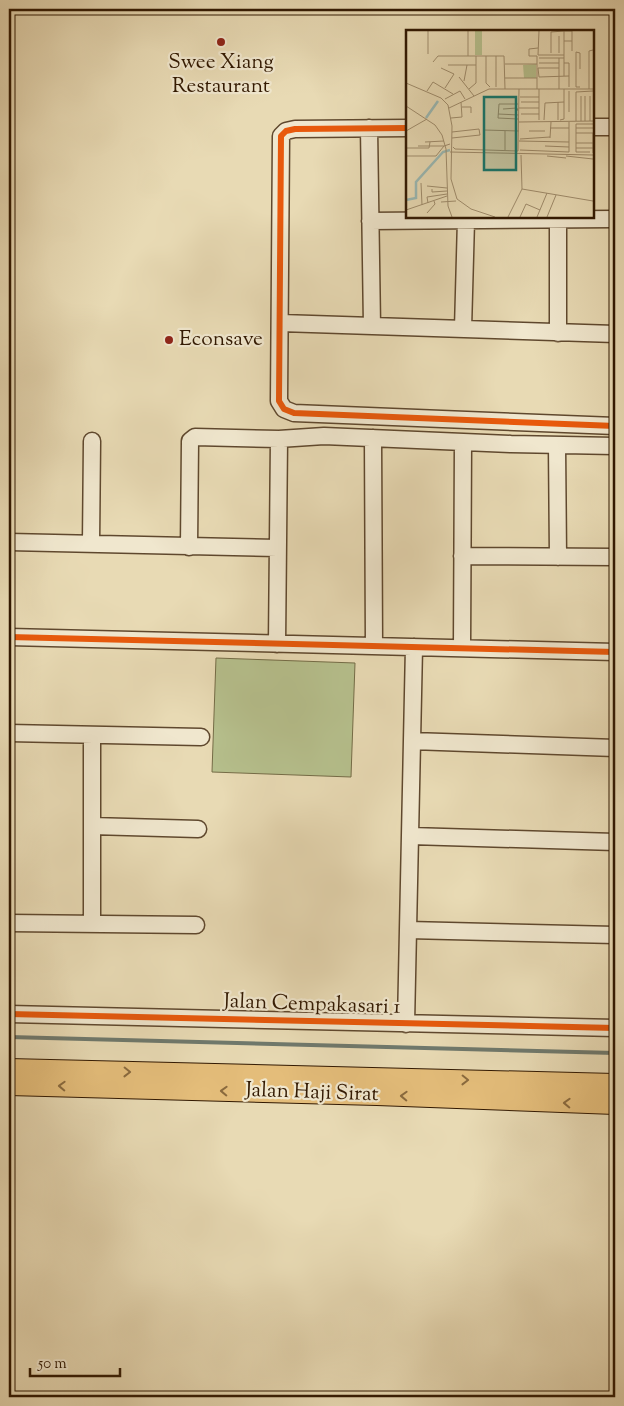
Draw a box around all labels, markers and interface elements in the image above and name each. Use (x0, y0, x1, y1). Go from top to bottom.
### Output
inset map (406, 30, 594, 218)
marker: Swee Xiang Restaurant (215, 36, 227, 48)
place label: Swee Xiang Restaurant (168, 48, 274, 102)
place label: Econsave (179, 325, 263, 355)
marker: Econsave (163, 334, 175, 346)
street label: Jalan Cempakasari 1 (222, 987, 401, 1023)
one-way arrow (124, 1067, 132, 1078)
one-way arrow (461, 1075, 469, 1086)
street label: Jalan Haji Sirat (244, 1076, 379, 1110)
one-way arrow (58, 1081, 66, 1092)
one-way arrow (220, 1086, 228, 1096)
one-way arrow (400, 1091, 408, 1101)
one-way arrow (562, 1097, 570, 1108)
scale bar (30, 1346, 120, 1378)
text: 50 m (37, 1354, 67, 1375)

